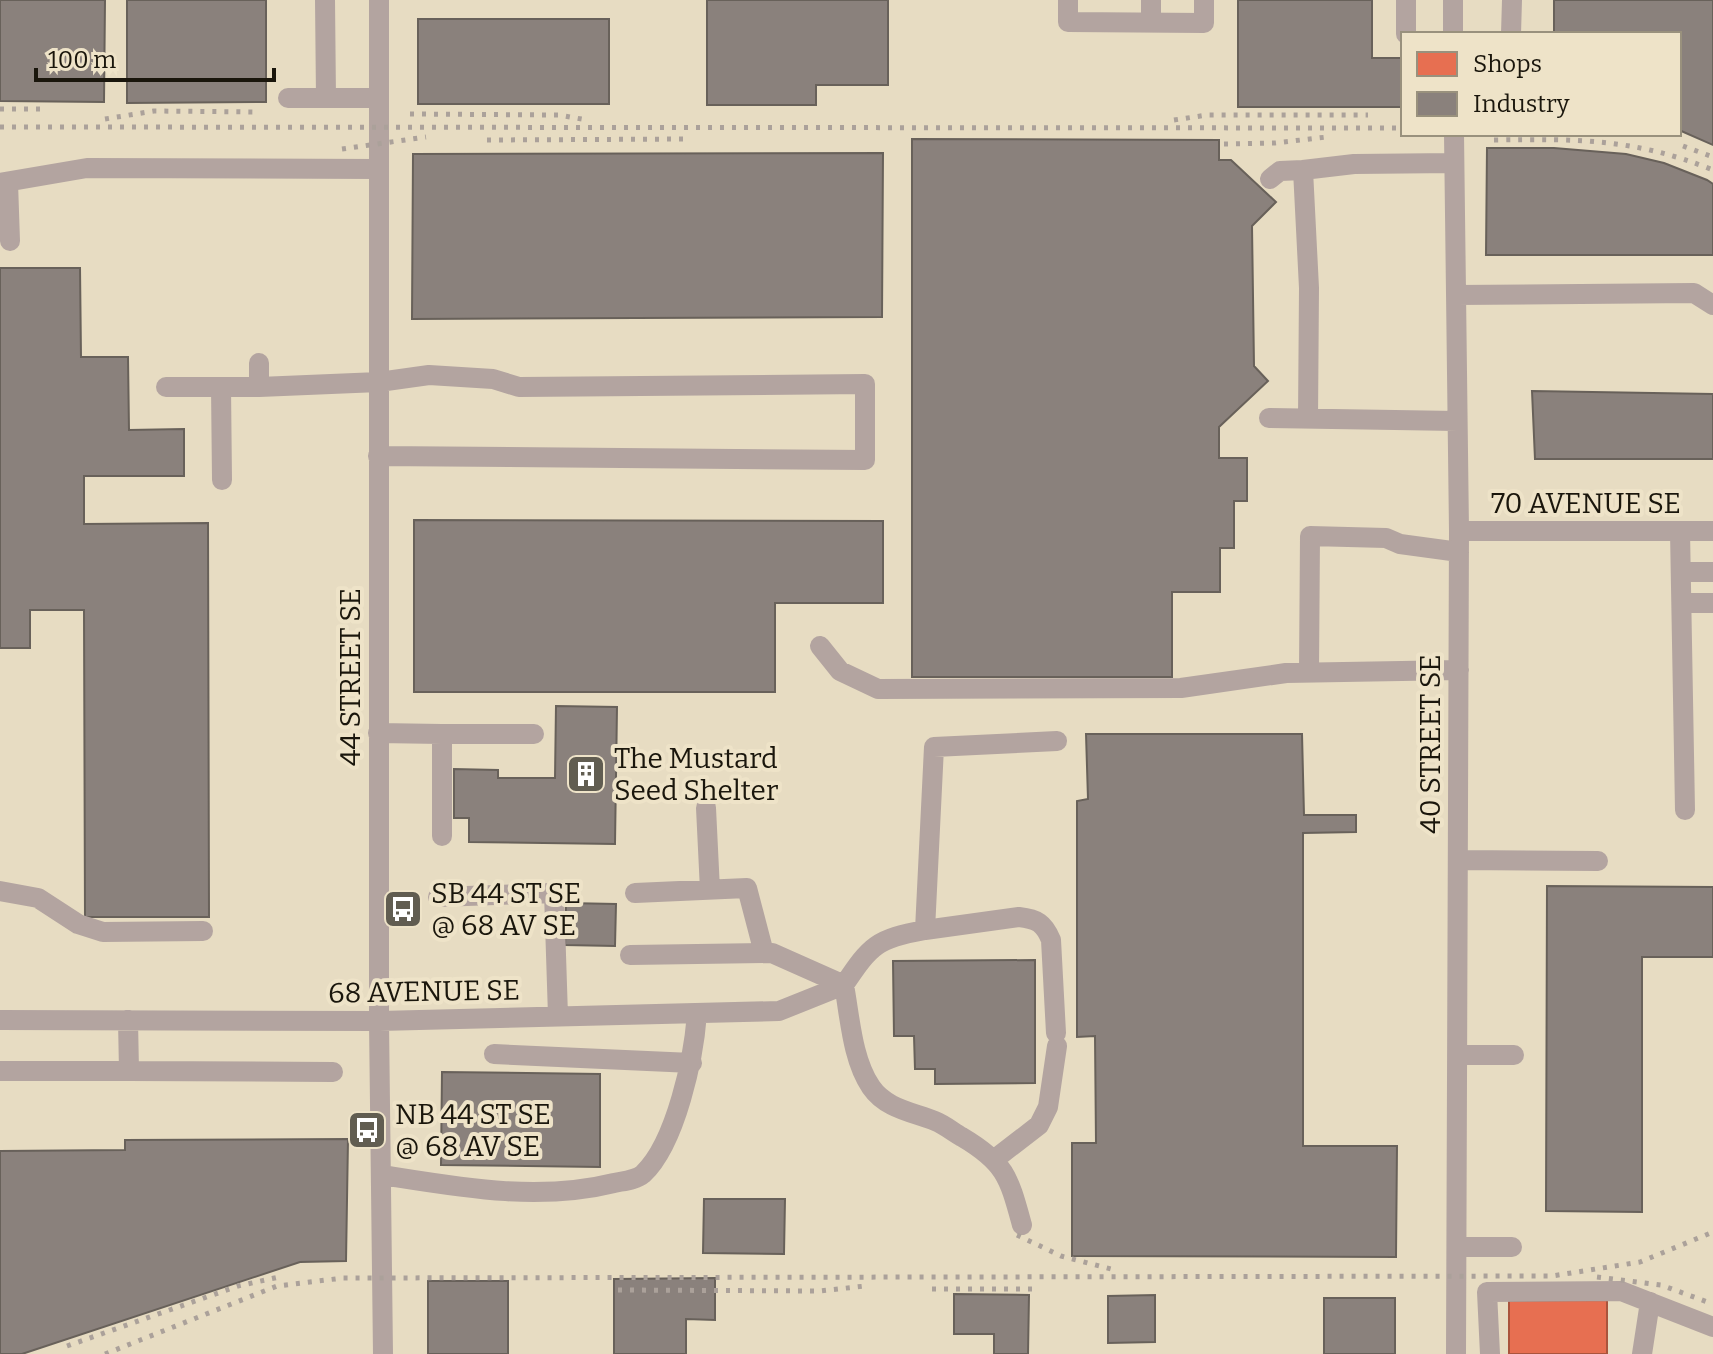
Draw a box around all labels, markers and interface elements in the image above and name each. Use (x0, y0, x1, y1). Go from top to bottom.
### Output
scale bar (36, 32, 274, 82)
legend (1401, 32, 1681, 136)
text: 100 m (48, 46, 116, 74)
text: Shops (1473, 50, 1542, 78)
text: Industry (1473, 90, 1570, 118)
street label: 70 AVENUE SE (1491, 487, 1681, 520)
street label: 44 STREET SE (334, 588, 367, 766)
street label: 40 STREET SE (1414, 654, 1447, 834)
place label: The Mustard Seed Shelter (614, 742, 778, 807)
building icon: The Mustard Seed Shelter (565, 753, 607, 795)
place label: SB 44 ST SE @ 68 AV SE (431, 877, 581, 942)
bus stop icon: SB 44 ST SE @ 68 AV SE (382, 888, 424, 930)
street label: 68 AVENUE SE (328, 973, 520, 1010)
place label: NB 44 ST SE @ 68 AV SE (395, 1098, 551, 1163)
bus stop icon: NB 44 ST SE @ 68 AV SE (346, 1109, 388, 1151)

